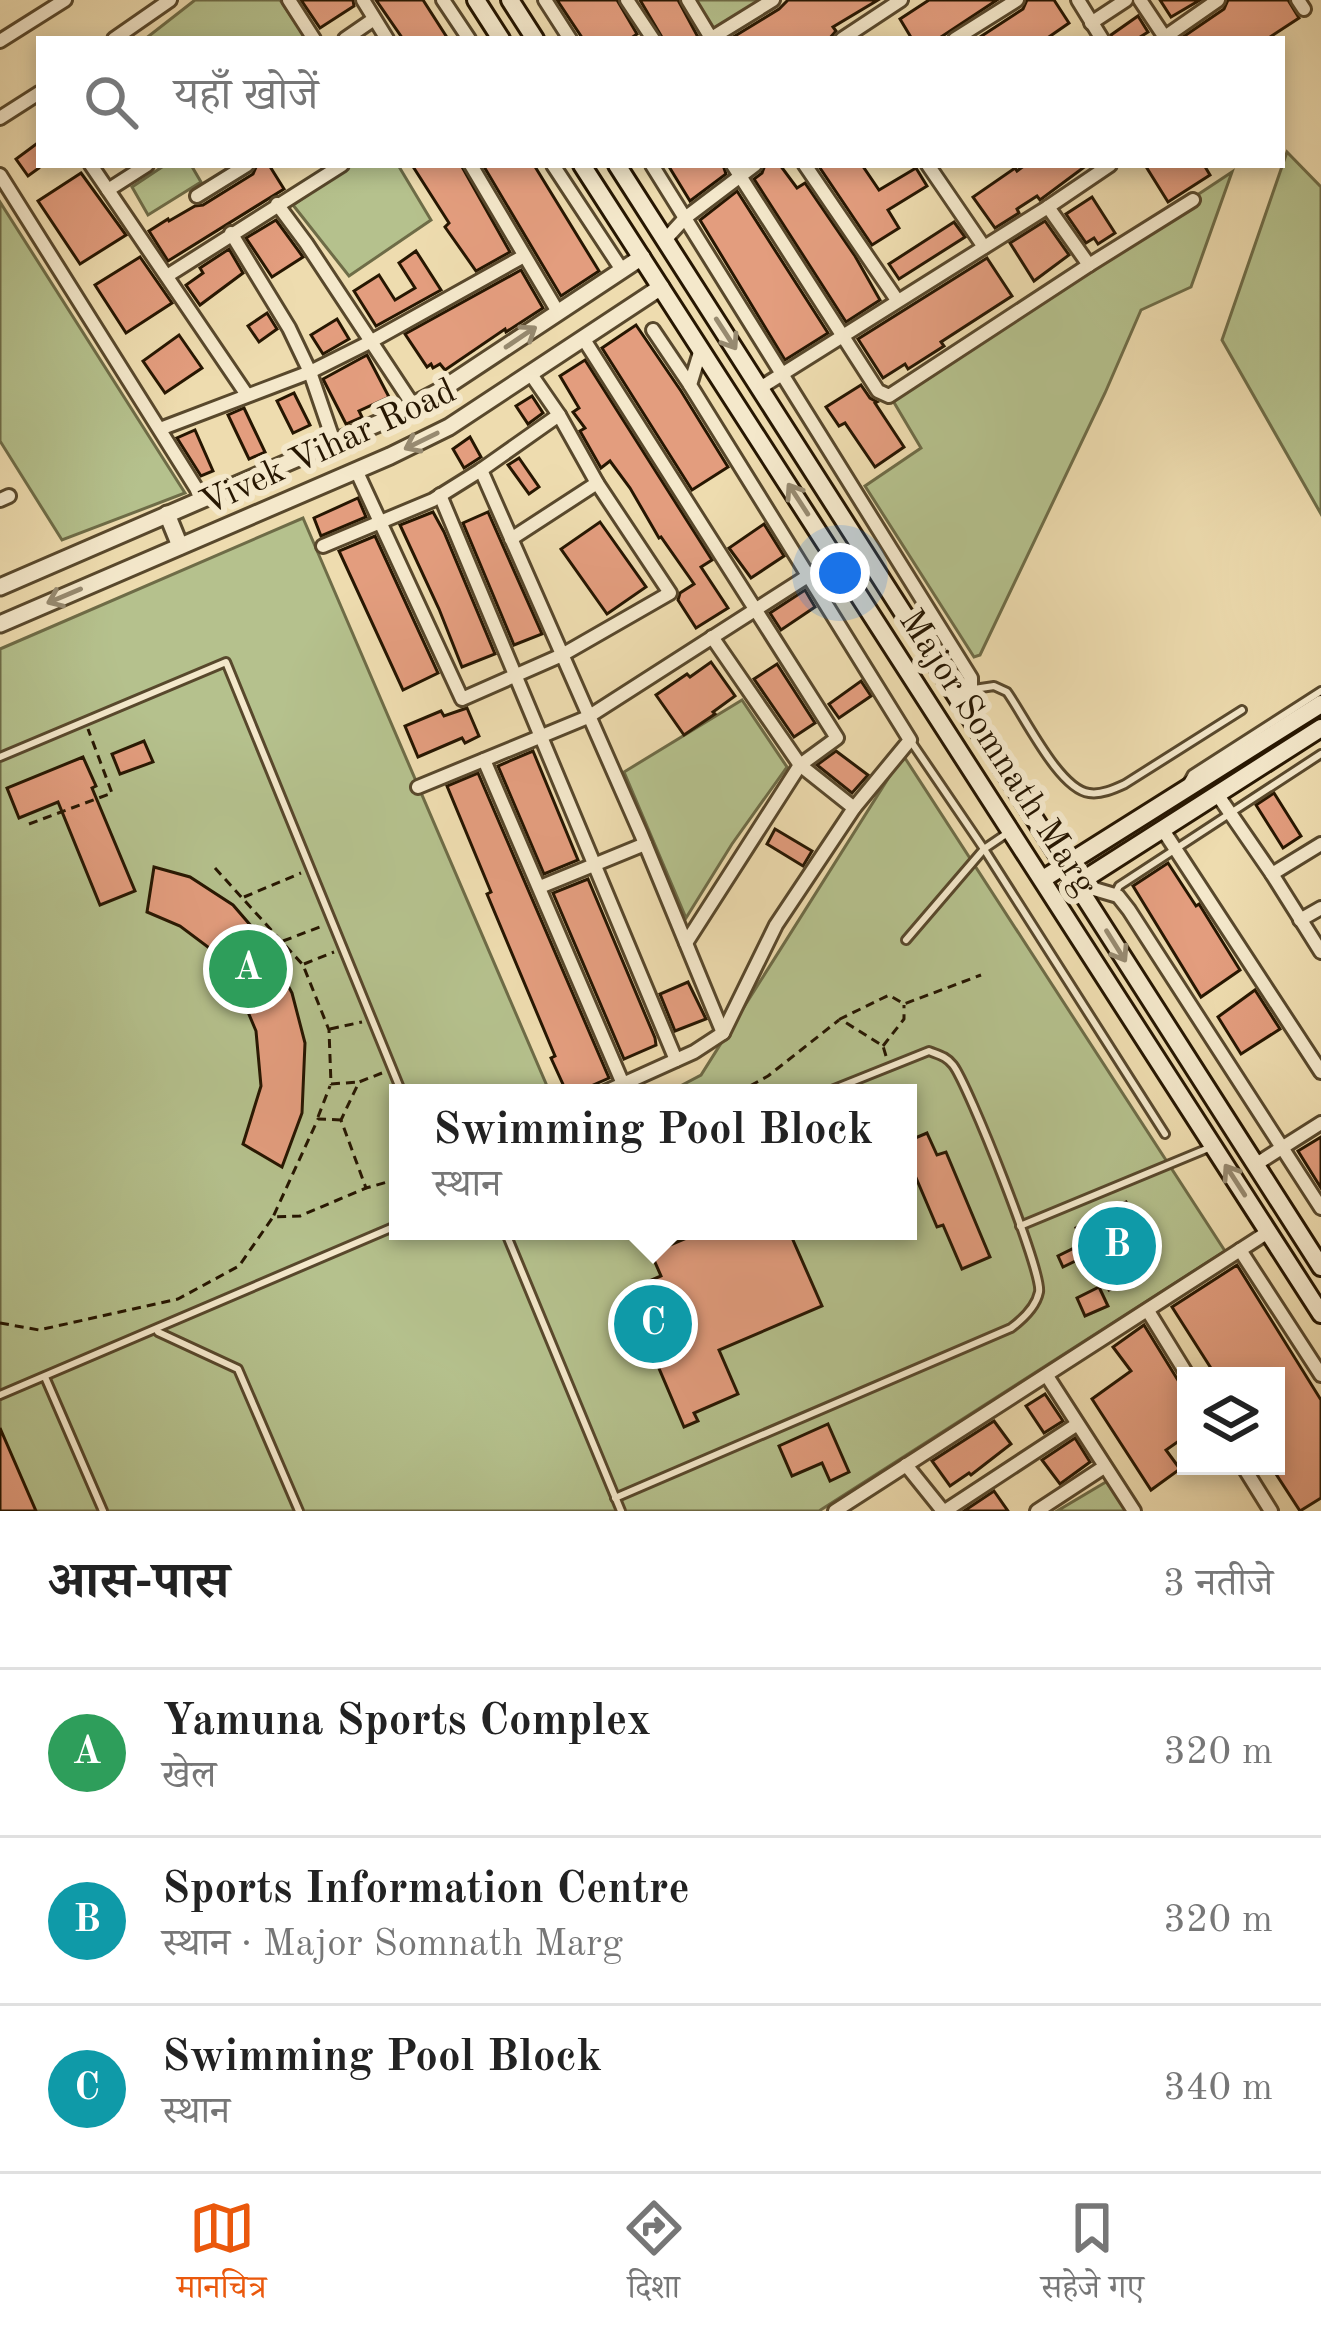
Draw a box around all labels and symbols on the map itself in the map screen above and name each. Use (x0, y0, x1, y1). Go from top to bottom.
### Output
one-way arrow (713, 317, 738, 351)
one-way arrow (503, 324, 537, 349)
street label: Vivek Vihar Road (196, 374, 462, 523)
one-way arrow (404, 430, 439, 453)
one-way arrow (785, 482, 810, 516)
your location (810, 543, 870, 603)
one-way arrow (46, 587, 82, 609)
street label: Major Somnath Marg (891, 604, 1103, 903)
pin: A (209, 924, 287, 1014)
one-way arrow (1104, 928, 1129, 962)
one-way arrow (1223, 1164, 1248, 1198)
pin: B (1078, 1201, 1156, 1291)
pin: C (614, 1279, 692, 1369)

